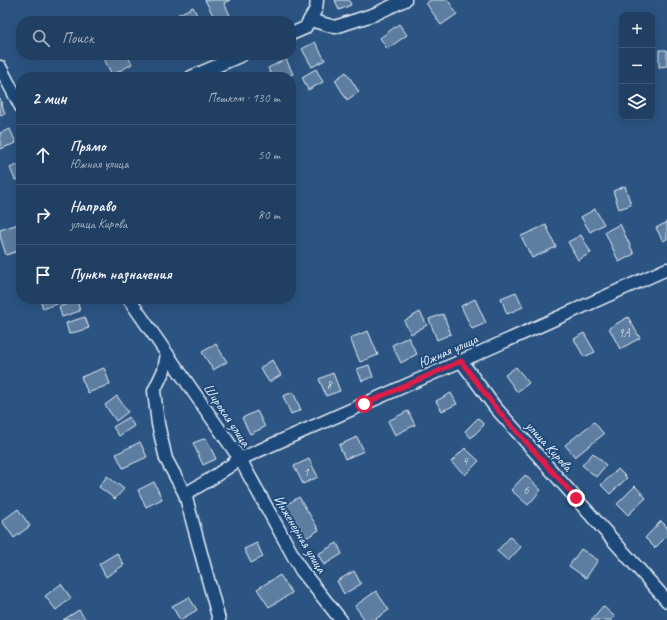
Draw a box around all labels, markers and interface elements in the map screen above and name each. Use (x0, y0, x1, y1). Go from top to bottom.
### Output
map controls (619, 12, 655, 120)
button: + (619, 12, 655, 48)
search box (16, 16, 296, 60)
icon: search (30, 27, 52, 49)
text: Поиск (62, 29, 94, 48)
button: − (619, 48, 655, 84)
button: layers (619, 84, 655, 120)
text: 2 мин (32, 88, 67, 109)
text: Пешком · 130 m (207, 90, 280, 106)
text: Прямо (70, 137, 106, 156)
icon: ahead (32, 144, 54, 166)
text: 50 m (258, 147, 280, 163)
text: Южная улица (70, 156, 128, 172)
text: Направо (70, 197, 116, 216)
icon: right (32, 204, 54, 226)
text: 80 m (258, 207, 280, 223)
text: улица Кирова (70, 216, 127, 232)
icon: arrive (32, 264, 54, 286)
text: Пункт назначения (70, 265, 172, 284)
house number: 9А (618, 325, 631, 341)
street label: Южная улица (416, 330, 481, 372)
house number: 8 (326, 377, 333, 393)
street label: Широкая улица (200, 380, 255, 450)
route start (355, 395, 373, 413)
street label: улица Кирова (521, 417, 577, 476)
house number: 4 (462, 453, 469, 469)
house number: 1 (303, 464, 309, 480)
house number: 6 (523, 482, 529, 498)
route end (567, 489, 585, 507)
street label: Инженерная улица (270, 492, 330, 577)

